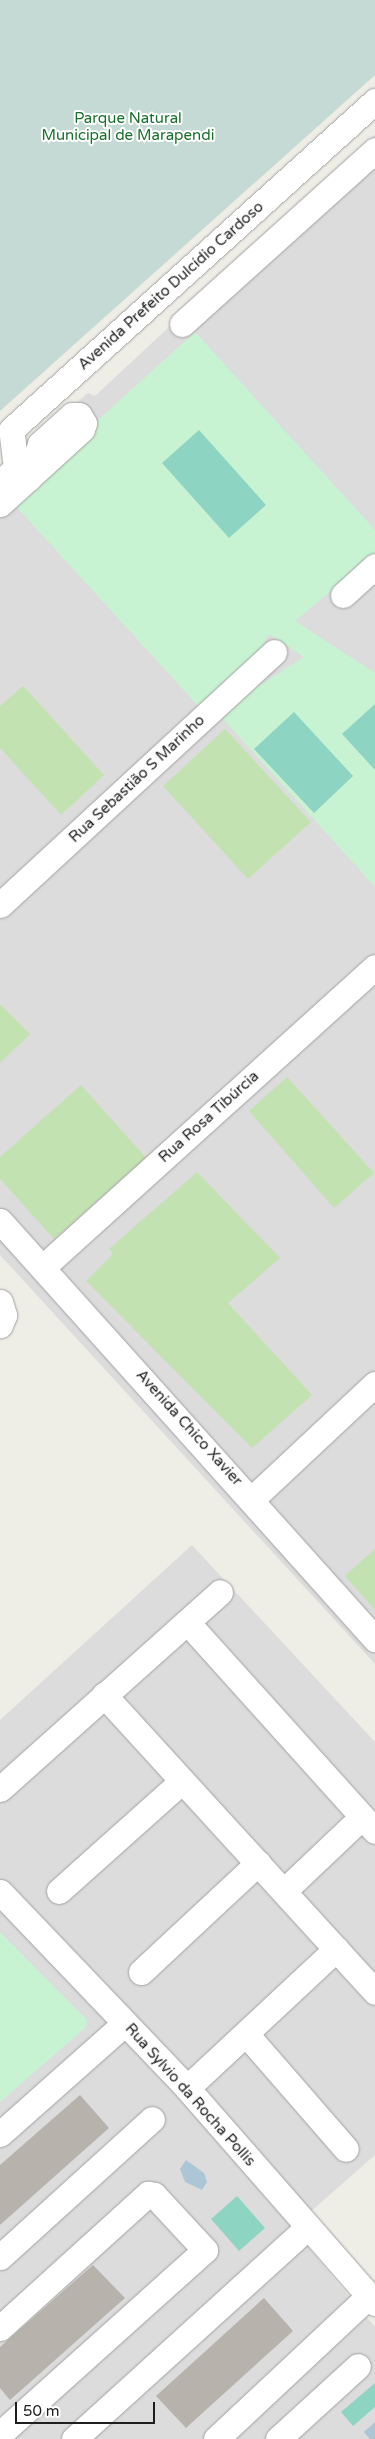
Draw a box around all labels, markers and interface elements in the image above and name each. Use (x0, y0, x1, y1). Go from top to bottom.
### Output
park label: Parque Natural Municipal de Marapendi (42, 109, 214, 144)
street label: Avenida Prefeito Dulcídio Cardoso (75, 198, 267, 374)
street label: Rua Sebastião S Marinho (65, 711, 209, 847)
street label: Rua Rosa Tibúrcia (155, 1067, 263, 1167)
street label: Avenida Chico Xavier (132, 1366, 246, 1490)
street label: Rua Sylvio da Rocha Pollis (121, 2020, 259, 2170)
scale bar (18, 2392, 158, 2424)
text: 50 m (23, 2402, 60, 2420)

